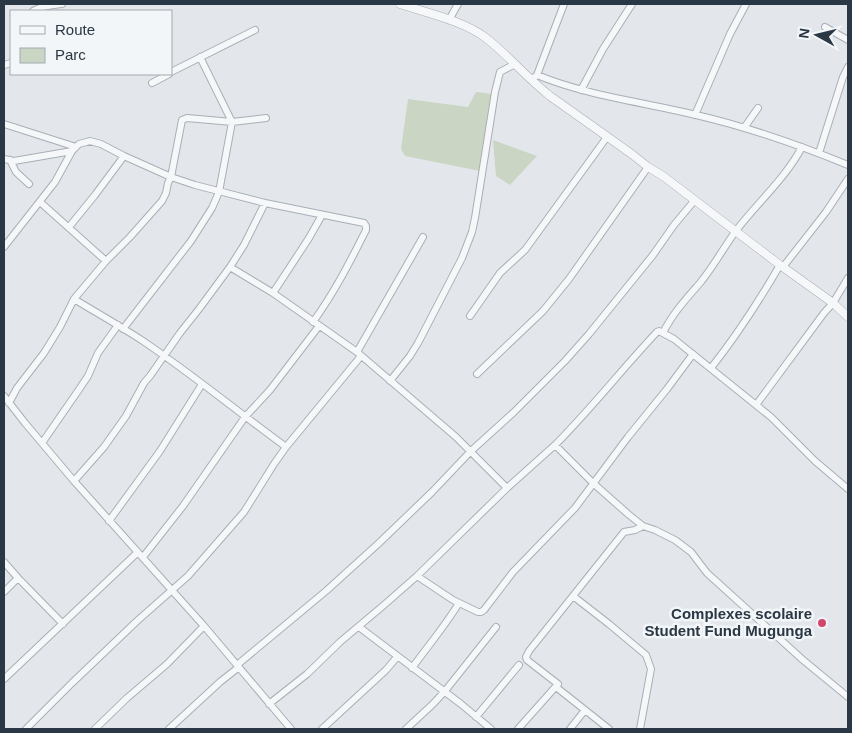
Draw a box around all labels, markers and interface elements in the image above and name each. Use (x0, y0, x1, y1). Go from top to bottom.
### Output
legend (10, 10, 172, 75)
north arrow (792, 10, 842, 60)
text: Route (55, 21, 95, 38)
text: N (795, 27, 813, 39)
text: Parc (55, 46, 86, 63)
place label: Complexes scolaire Student Fund Mugunga (645, 605, 813, 639)
marker: Complexes scolaire Student Fund Mugunga (816, 617, 828, 629)

